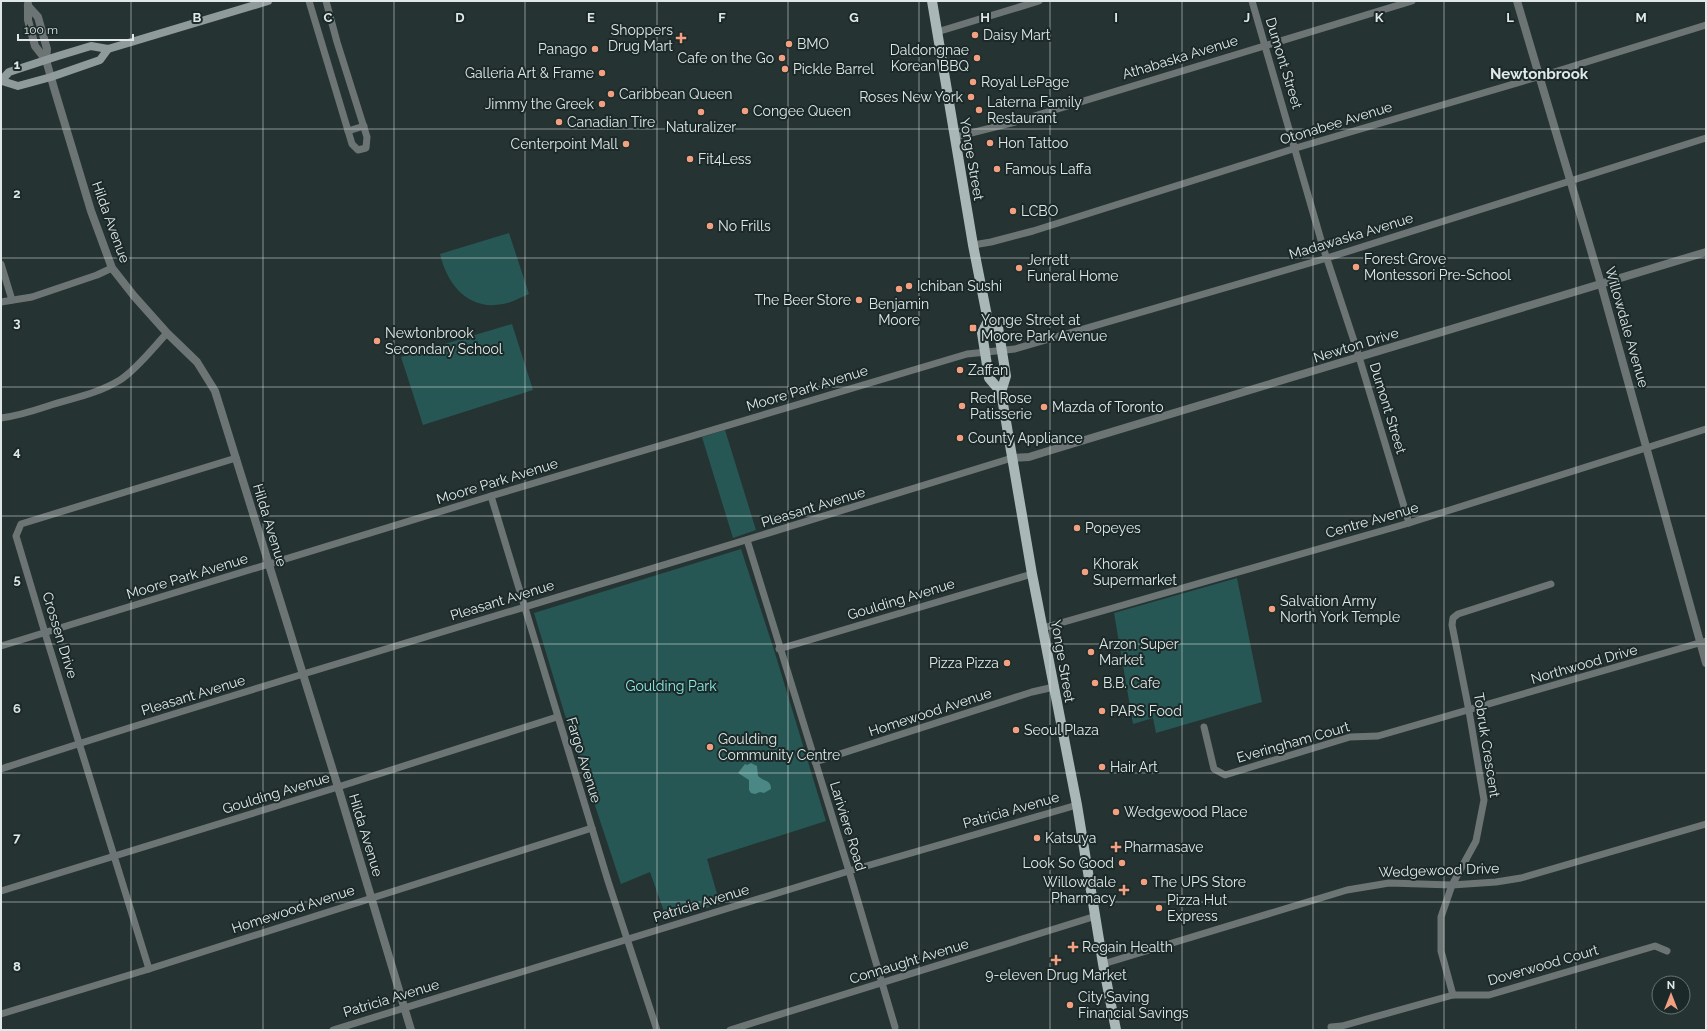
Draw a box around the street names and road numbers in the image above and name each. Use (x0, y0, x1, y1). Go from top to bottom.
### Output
street label: Dumont Street (1263, 15, 1306, 111)
street label: Athabaska Avenue (1120, 32, 1240, 82)
street label: Otonabee Avenue (1278, 98, 1394, 148)
street label: Yonge Street (957, 116, 987, 202)
street label: Hilda Avenue (89, 179, 133, 265)
street label: Madawaska Avenue (1287, 210, 1415, 262)
street label: Willowdale Avenue (1602, 265, 1652, 389)
street label: Newton Drive (1312, 324, 1400, 366)
street label: Dumont Street (1367, 360, 1410, 456)
street label: Moore Park Avenue (744, 362, 870, 414)
street label: Moore Park Avenue (434, 455, 560, 507)
street label: Hilda Avenue (250, 482, 290, 568)
street label: Pleasant Avenue (759, 484, 867, 530)
street label: Centre Avenue (1324, 499, 1420, 541)
street label: Moore Park Avenue (124, 550, 250, 602)
street label: Goulding Avenue (845, 575, 957, 623)
street label: Pleasant Avenue (448, 577, 556, 623)
street label: Crossen Drive (39, 590, 81, 680)
street label: Yonge Street (1048, 618, 1078, 704)
street label: Northwood Drive (1529, 641, 1639, 687)
street label: Pleasant Avenue (139, 672, 247, 718)
street label: Homewood Avenue (867, 685, 993, 739)
street label: Tobruk Crescent (1471, 691, 1503, 799)
street label: Fargo Avenue (563, 715, 605, 805)
street label: Everingham Court (1235, 718, 1352, 766)
street label: Goulding Avenue (220, 769, 332, 817)
street label: Lariviere Road (827, 779, 869, 873)
street label: Patricia Avenue (961, 789, 1061, 831)
street label: Hilda Avenue (346, 792, 386, 878)
street label: Wedgewood Drive (1378, 860, 1500, 880)
street label: Patricia Avenue (651, 881, 751, 925)
street label: Homewood Avenue (230, 882, 356, 936)
street label: Connaught Avenue (847, 935, 971, 987)
street label: Doverwood Court (1486, 941, 1600, 988)
street label: Patricia Avenue (341, 976, 441, 1020)

